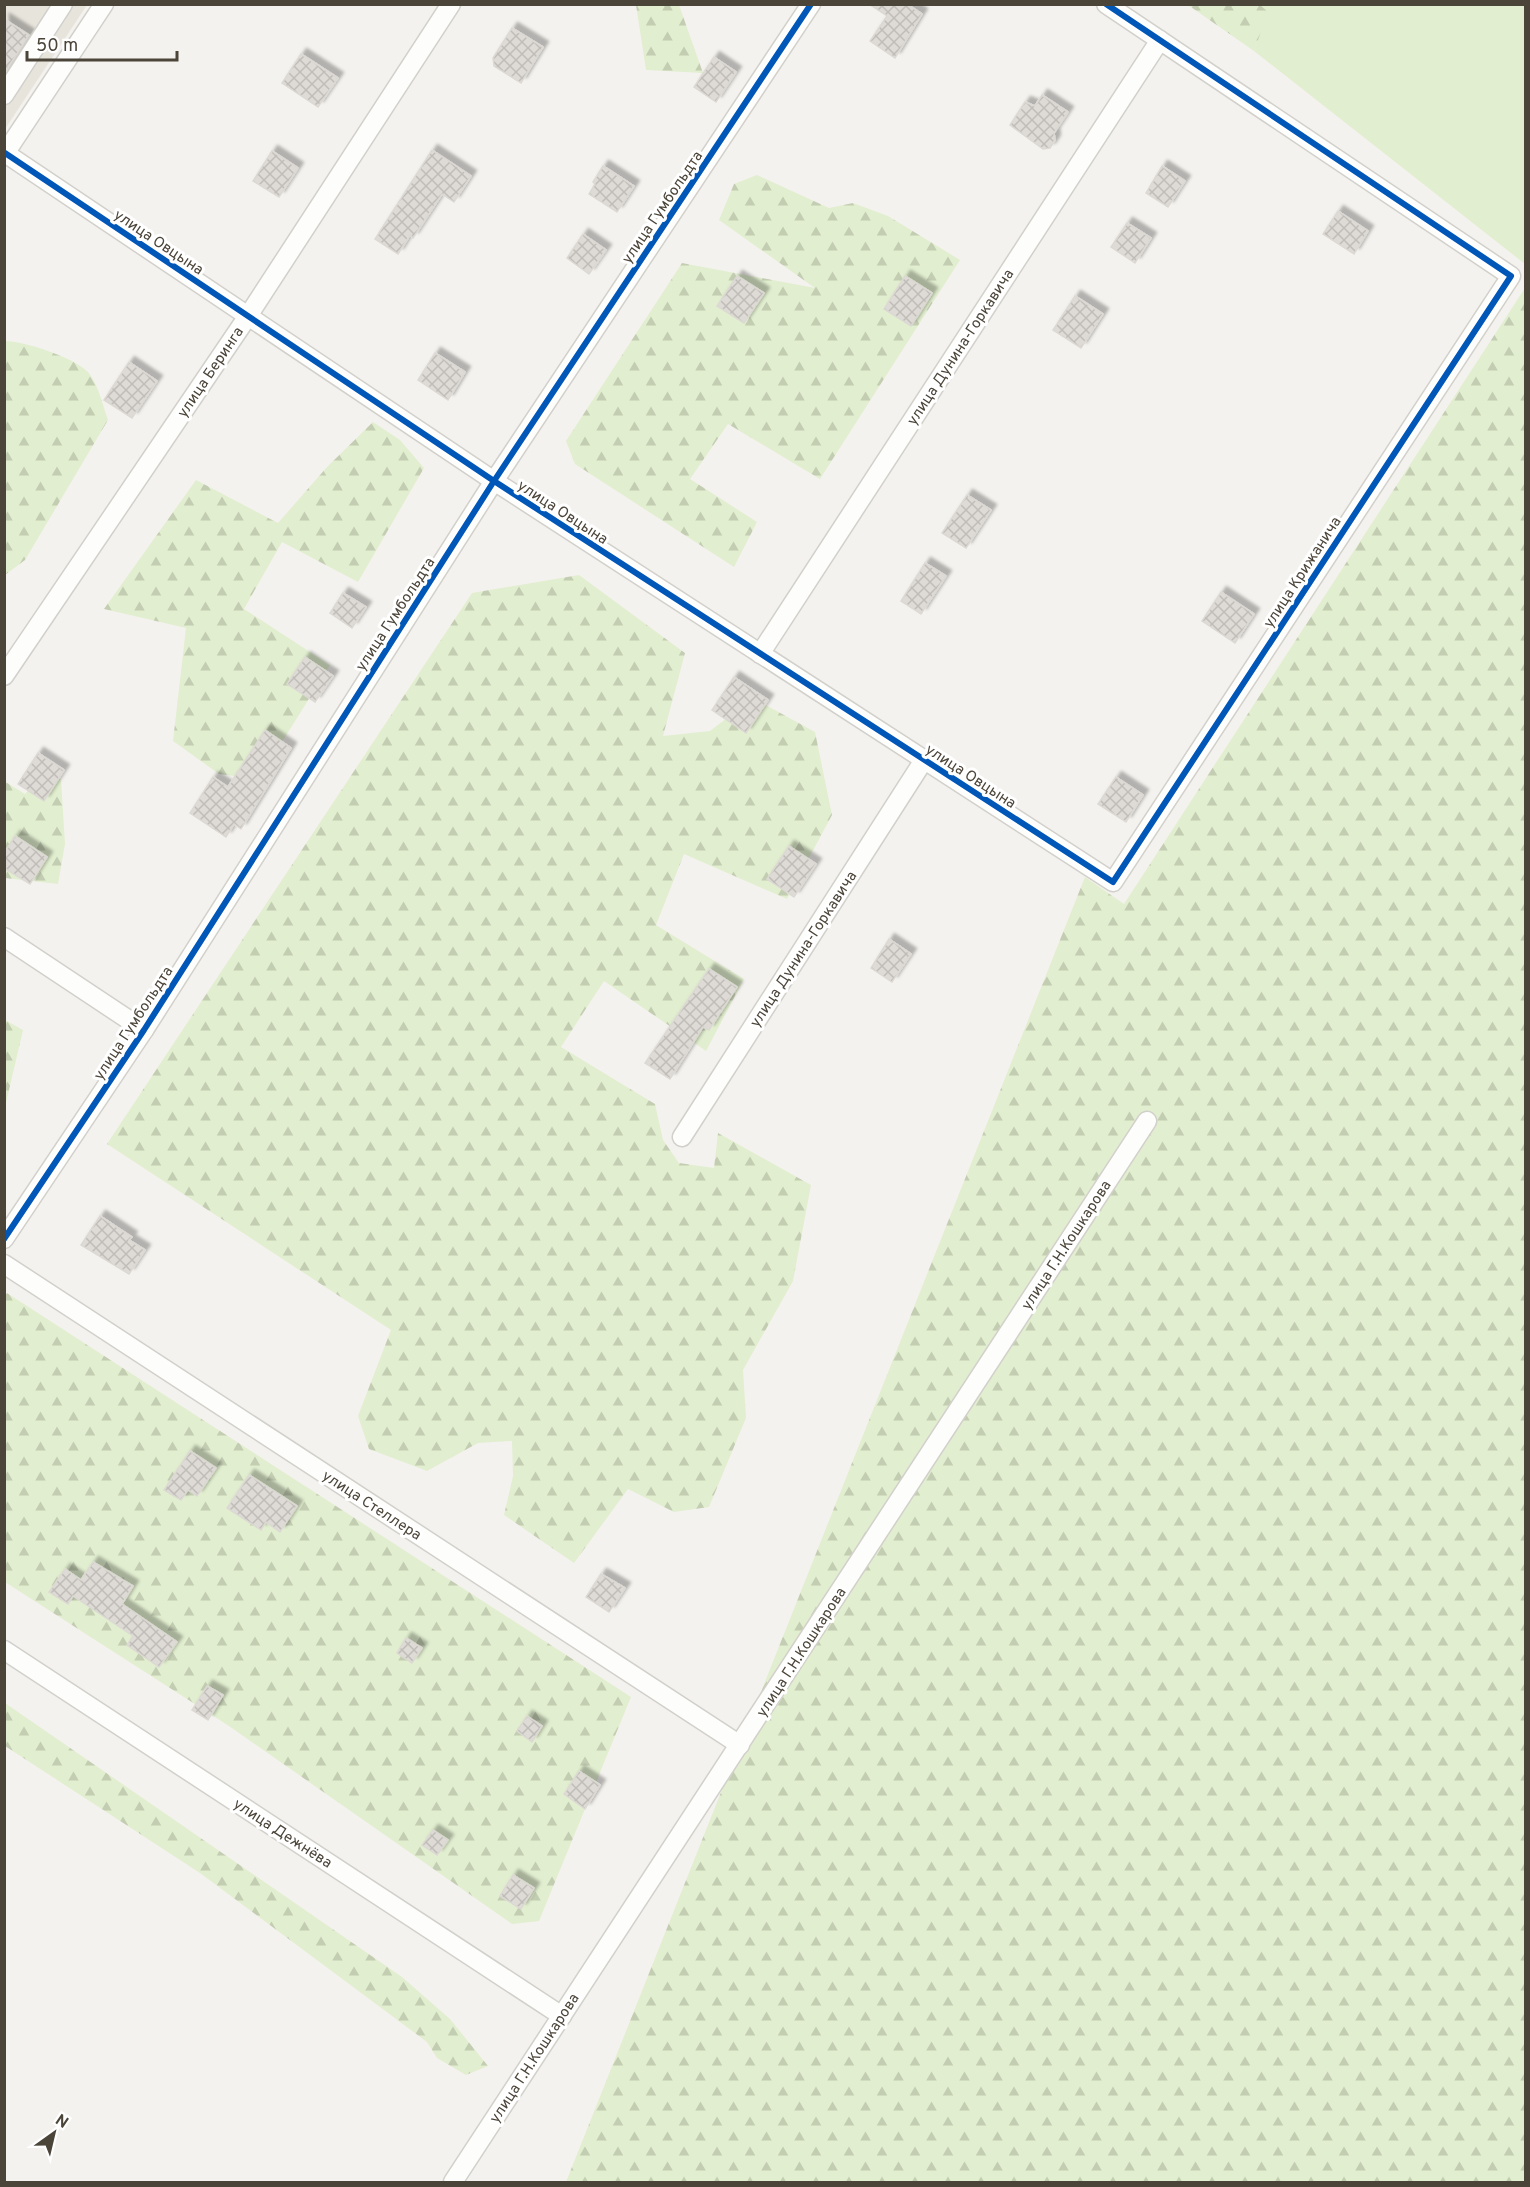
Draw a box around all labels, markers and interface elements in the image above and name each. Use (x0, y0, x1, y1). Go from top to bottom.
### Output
scale bar (27, 24, 177, 62)
text: 50 m (36, 35, 78, 58)
street label: улица Гумбольдта (619, 148, 708, 268)
street label: улица Овцына (110, 206, 207, 280)
street label: улица Дунина-Горкавича (904, 266, 1019, 430)
street label: улица Беринга (174, 324, 249, 422)
street label: улица Овцына (513, 477, 611, 550)
street label: улица Крижанича (1260, 513, 1346, 632)
street label: улица Гумбольдта (352, 554, 440, 675)
street label: улица Овцына (921, 741, 1019, 814)
street label: улица Дунина-Горкавича (747, 868, 862, 1032)
street label: улица Гумбольдта (90, 963, 178, 1084)
street label: улица Г.Н.Кошкарова (1018, 1177, 1116, 1314)
street label: улица Стеллера (318, 1467, 424, 1545)
street label: улица Г.Н.Кошкарова (753, 1584, 851, 1721)
street label: улица Дежнёва (229, 1795, 335, 1873)
street label: улица Г.Н.Кошкарова (486, 1990, 584, 2127)
north arrow (24, 2103, 84, 2163)
text: N (51, 2111, 72, 2134)

